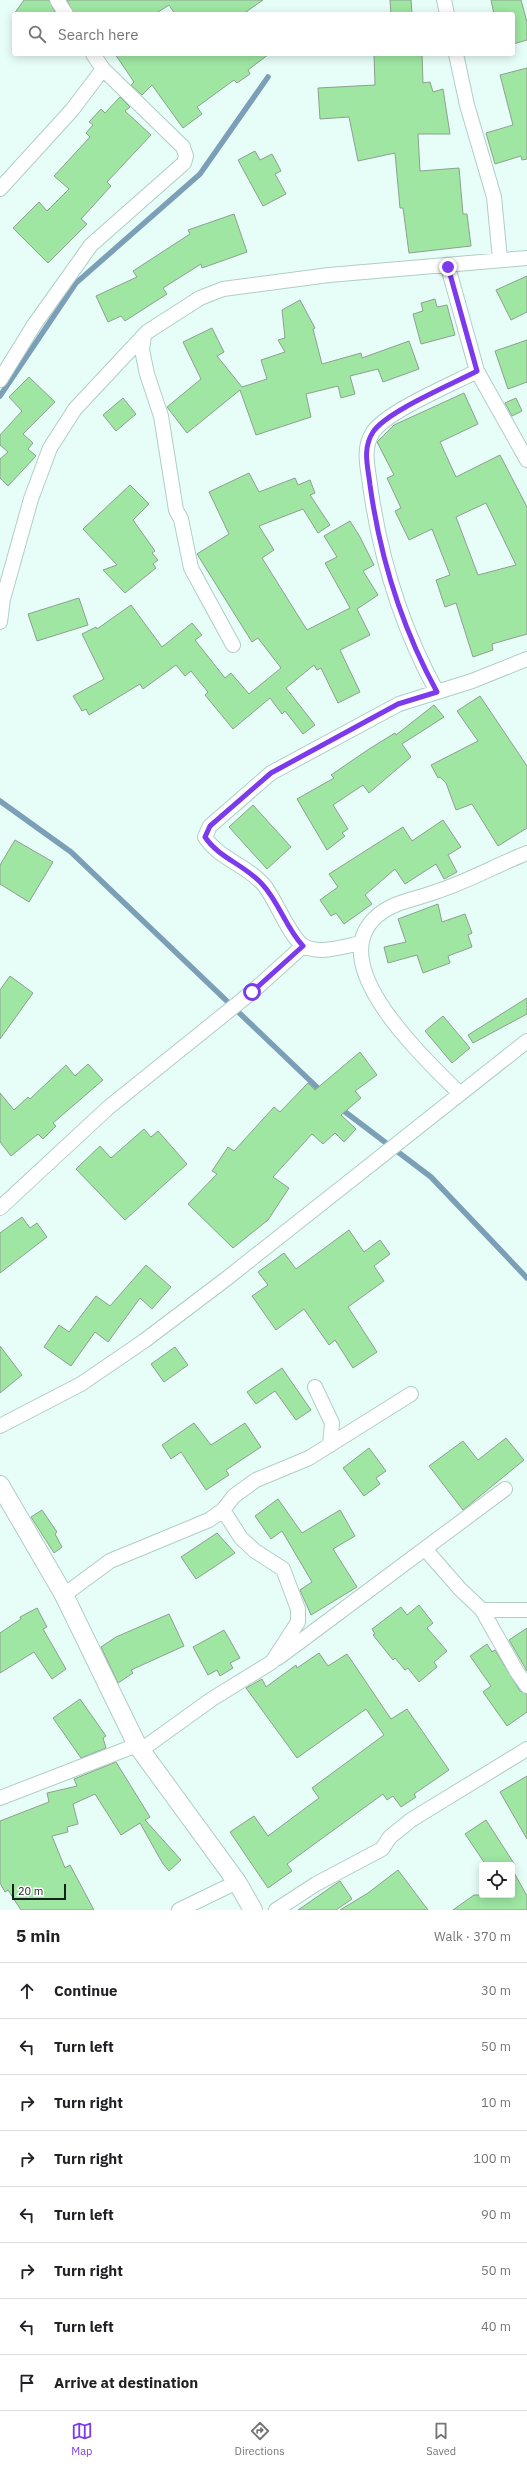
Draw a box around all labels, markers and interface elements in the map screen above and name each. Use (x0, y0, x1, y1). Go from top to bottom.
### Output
search box (12, 12, 515, 56)
icon: search (26, 23, 48, 45)
text: Search here (58, 25, 138, 44)
route end (439, 258, 457, 276)
route start (243, 983, 261, 1001)
map controls (479, 1862, 515, 1898)
button: locate (479, 1862, 515, 1898)
scale bar (12, 1882, 66, 1901)
text: 20 m (18, 1884, 43, 1898)
text: 5 min (16, 1925, 60, 1947)
text: Walk · 370 m (434, 1928, 511, 1945)
icon: ahead (16, 1980, 38, 2002)
text: Continue (54, 1981, 118, 2000)
text: 30 m (481, 1982, 511, 1999)
icon: left (16, 2036, 38, 2058)
text: Turn left (54, 2037, 114, 2056)
text: 50 m (481, 2038, 511, 2055)
icon: right (16, 2092, 38, 2114)
text: Turn right (54, 2093, 123, 2112)
text: 10 m (481, 2094, 511, 2111)
icon: right (16, 2148, 38, 2170)
text: Turn right (54, 2149, 123, 2168)
text: 100 m (473, 2150, 511, 2167)
icon: left (16, 2204, 38, 2226)
text: Turn left (54, 2205, 114, 2224)
text: 90 m (481, 2206, 511, 2223)
icon: right (16, 2260, 38, 2282)
text: Turn right (54, 2261, 123, 2280)
text: 50 m (481, 2262, 511, 2279)
icon: left (16, 2316, 38, 2338)
text: Turn left (54, 2317, 114, 2336)
text: 40 m (481, 2318, 511, 2335)
icon: arrive (16, 2372, 38, 2394)
text: Arrive at destination (54, 2373, 198, 2392)
tab: Map (71, 2420, 93, 2458)
tab: Directions (235, 2420, 285, 2458)
tab: Saved (426, 2420, 456, 2458)

